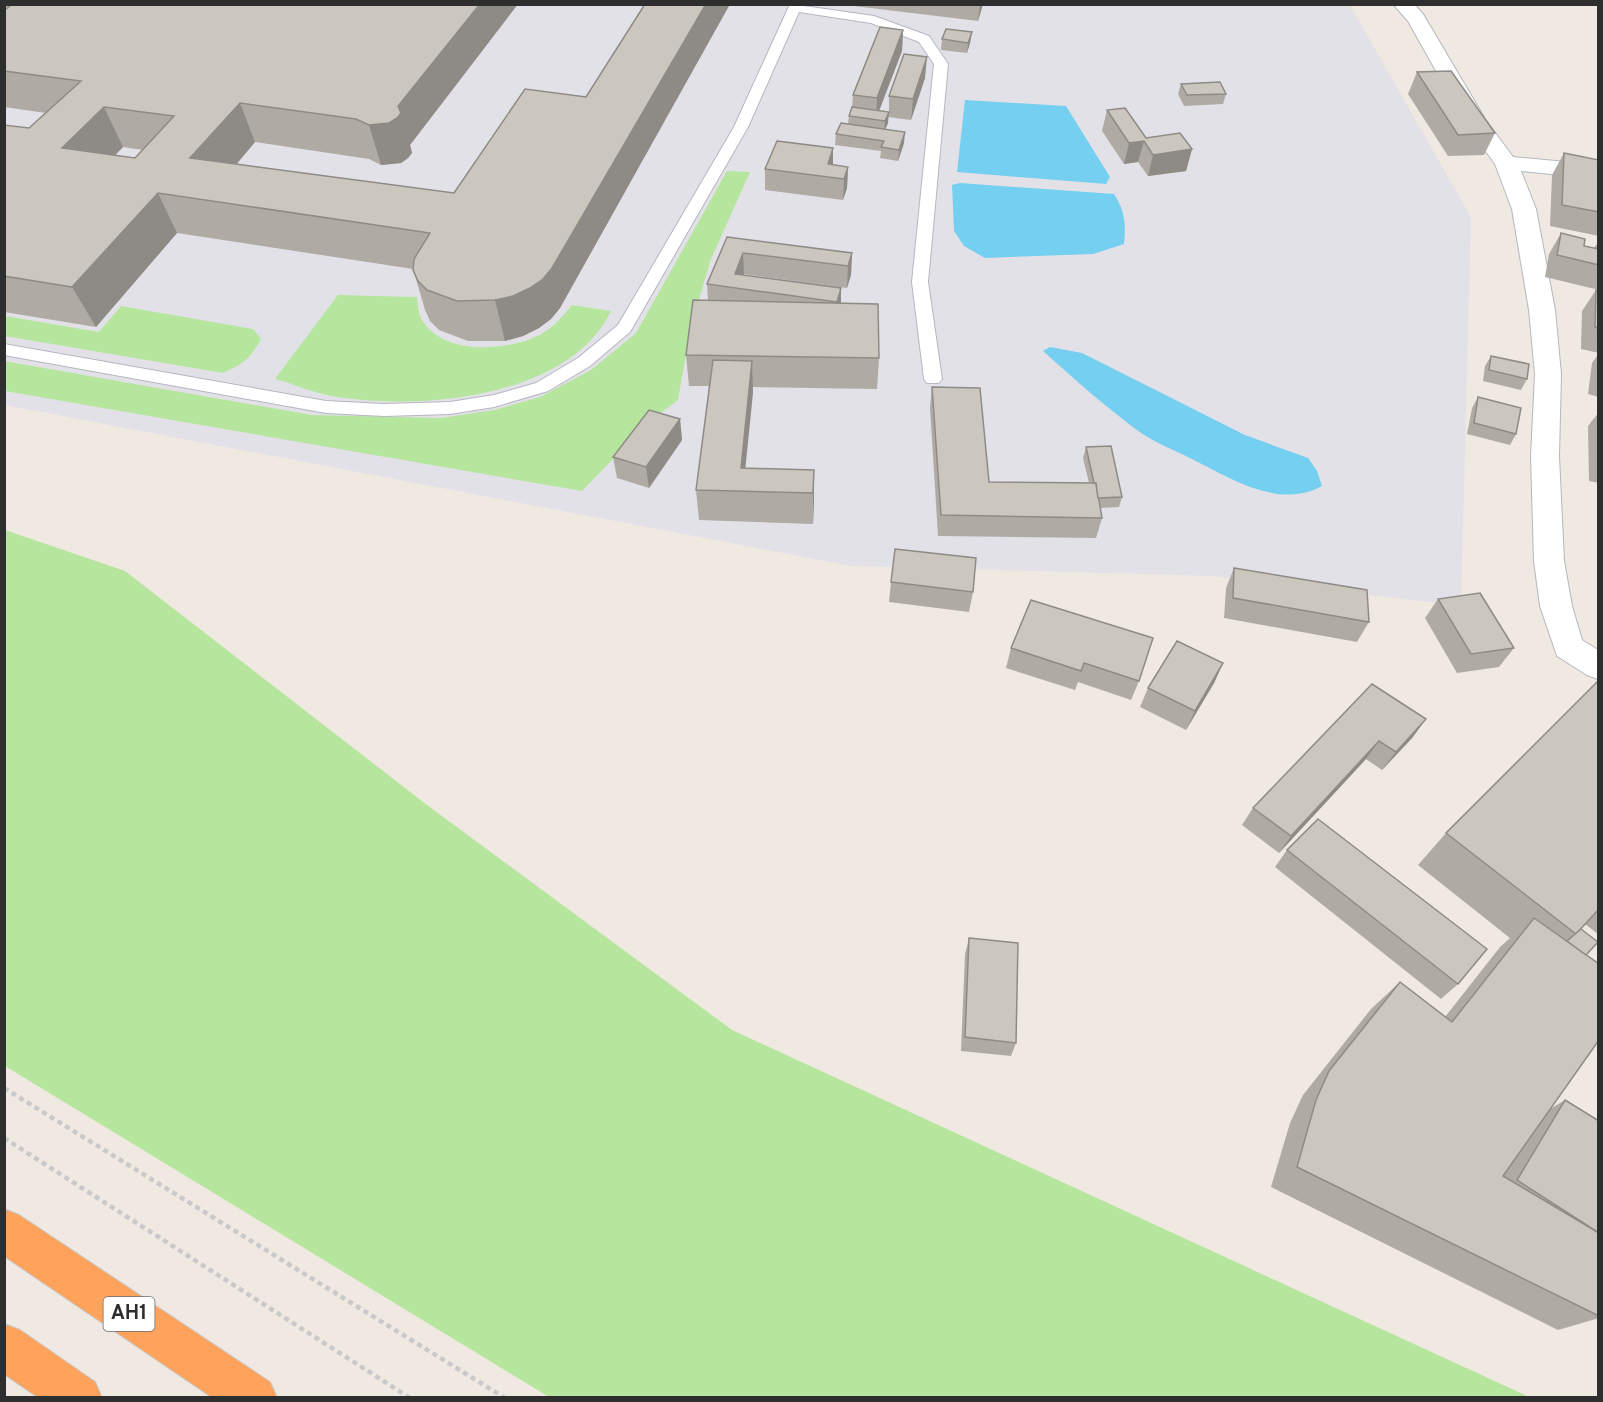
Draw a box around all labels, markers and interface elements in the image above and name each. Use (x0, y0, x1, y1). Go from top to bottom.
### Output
road number: AH1 (104, 1297, 154, 1331)

